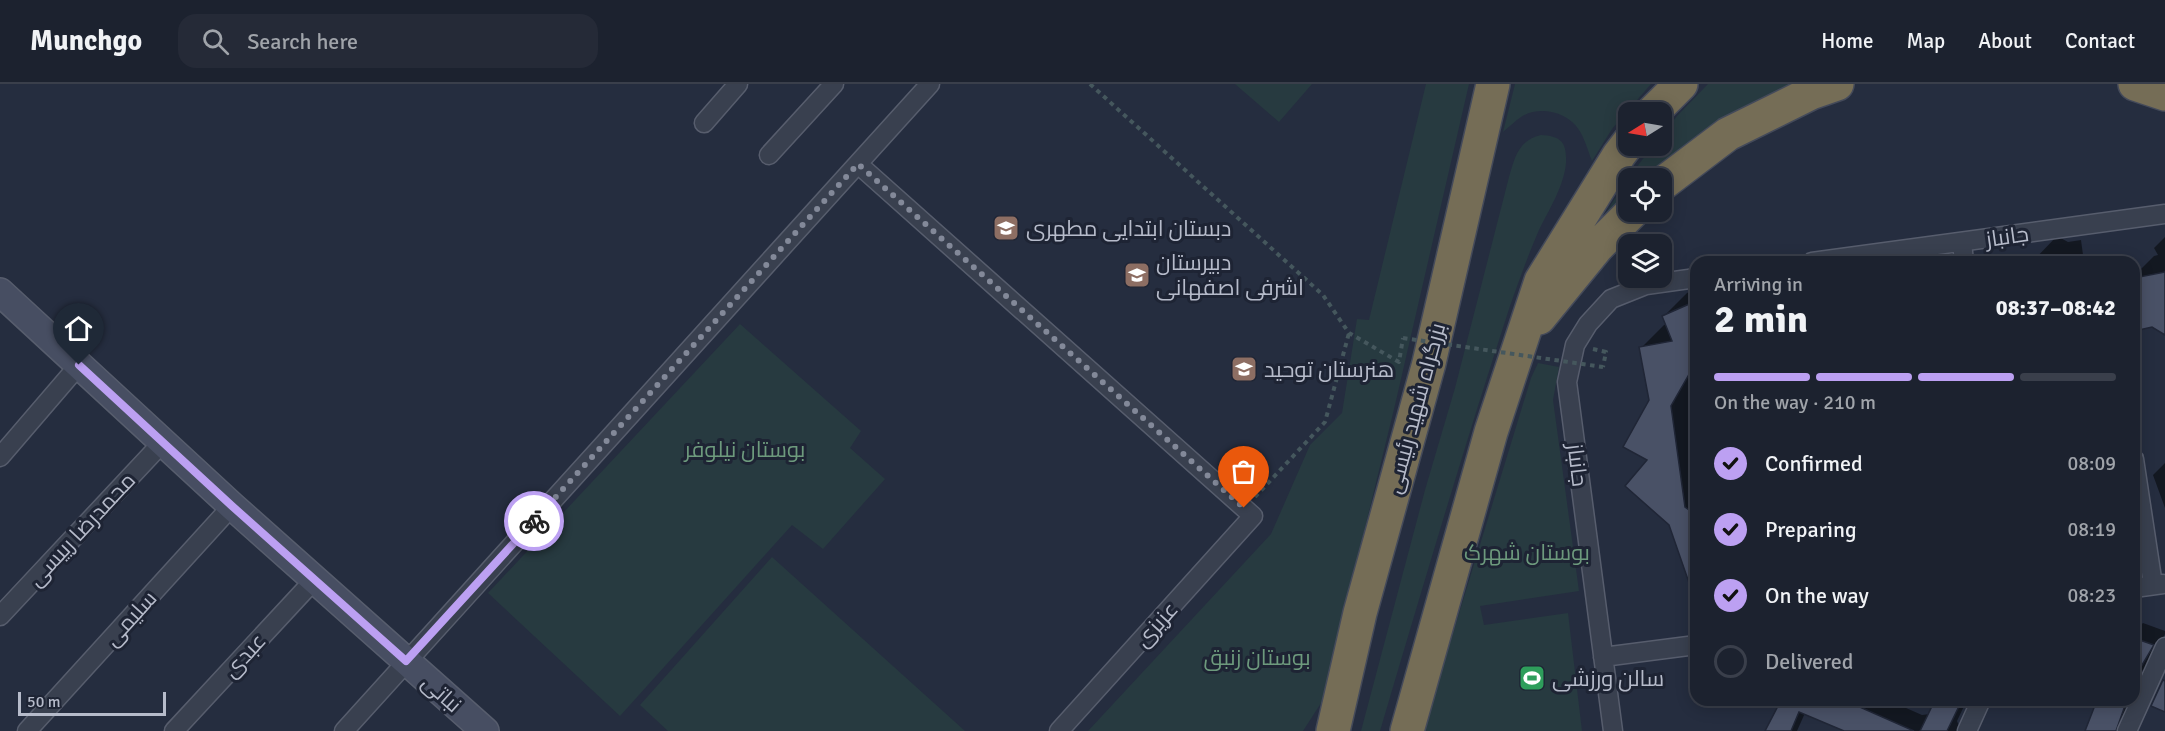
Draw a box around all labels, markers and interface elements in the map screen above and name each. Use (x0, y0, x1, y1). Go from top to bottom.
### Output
search box (178, 14, 598, 68)
text: Munchgo (30, 24, 142, 58)
icon: search (199, 25, 232, 58)
text: Search here (247, 28, 358, 55)
text: Home (1821, 28, 1874, 54)
text: Map (1907, 28, 1945, 54)
text: About (1978, 28, 2032, 54)
text: Contact (2065, 28, 2135, 54)
north arrow (1618, 102, 1672, 156)
map controls (1618, 102, 1672, 288)
button: locate (1618, 168, 1672, 222)
school or university icon: دبستان ابتدایی مطهری (991, 213, 1021, 243)
place label: دبستان ابتدایی مطهری (1026, 215, 1231, 242)
street label: جانباز (1982, 220, 2030, 253)
button: layers (1618, 234, 1672, 288)
place label: دبیرستان اشرفی اصفهانی (1156, 249, 1304, 301)
school or university icon: دبیرستان اشرفی اصفهانی (1122, 260, 1152, 290)
text: Arriving in (1714, 272, 1803, 297)
text: 08:37–08:42 (1996, 294, 2116, 321)
text: 2 min (1714, 295, 1808, 343)
pin (53, 303, 104, 365)
icon: home (62, 312, 95, 345)
street label: بزرگراه شهید رئیسی (1380, 320, 1451, 496)
school or university icon: هنرستان توحید (1229, 354, 1259, 384)
place label: هنرستان توحید (1264, 356, 1394, 383)
text: On the way · 210 m (1714, 390, 1876, 415)
park label: بوستان نیلوفر (682, 436, 806, 463)
street label: جانباز (1561, 440, 1594, 488)
pin (1218, 446, 1269, 508)
icon: check (1714, 447, 1747, 480)
text: Confirmed (1765, 450, 1863, 477)
text: 08:09 (2067, 451, 2116, 476)
icon: bag (1227, 455, 1260, 488)
street label: محمدرضا رییسی (22, 467, 141, 592)
courier (504, 491, 564, 551)
icon: bike (518, 505, 551, 538)
icon: check (1714, 513, 1747, 546)
text: Preparing (1765, 516, 1857, 543)
text: 08:19 (2067, 517, 2116, 542)
park label: بوستان شهرک (1464, 539, 1590, 566)
icon: check (1714, 579, 1747, 612)
text: On the way (1765, 582, 1869, 609)
text: 08:23 (2067, 583, 2116, 608)
street label: سلیمی (98, 585, 162, 652)
street label: عزیزی (1129, 596, 1184, 653)
street label: عبدی (217, 627, 272, 683)
park label: بوستان زنبق (1203, 644, 1311, 671)
text: Delivered (1765, 648, 1853, 675)
sports icon: سالن ورزشی (1517, 663, 1547, 693)
place label: سالن ورزشی (1552, 665, 1664, 692)
street label: نباتی (416, 669, 467, 718)
scale bar (18, 689, 166, 716)
text: 50 m (27, 692, 61, 712)

